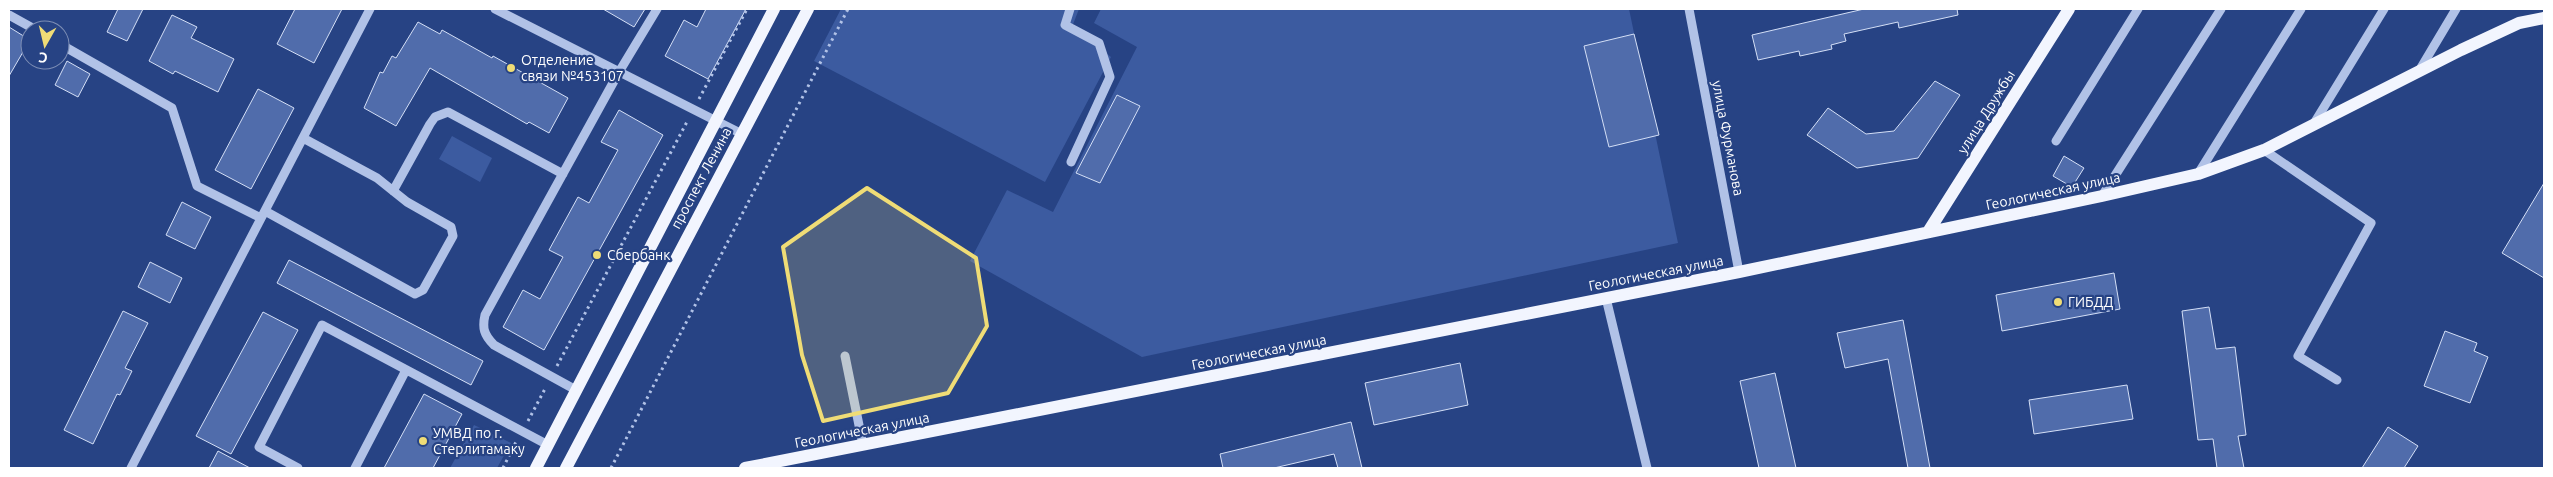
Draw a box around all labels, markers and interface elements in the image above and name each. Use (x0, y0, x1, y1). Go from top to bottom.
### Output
north arrow (20, 20, 70, 70)
text: С (38, 49, 49, 66)
place label: Отделение связи №453107 (521, 52, 624, 84)
marker: Отделение связи №453107 (505, 62, 517, 74)
street label: улица Дружбы (1954, 67, 2018, 157)
street label: улица Фурманова (1709, 79, 1747, 197)
street label: проспект Ленина (668, 125, 734, 231)
street label: Геологическая улица (1984, 169, 2122, 213)
place label: Сбербанк (607, 247, 670, 263)
marker: Сбербанк (591, 249, 603, 261)
street label: Геологическая улица (1587, 252, 1725, 294)
place label: ГИБДД (2068, 294, 2114, 310)
marker: ГИБДД (2052, 296, 2064, 308)
street label: Геологическая улица (1190, 331, 1328, 373)
street label: Геологическая улица (793, 409, 931, 451)
place label: УМВД по г. Стерлитамаку (433, 425, 525, 457)
marker: УМВД по г. Стерлитамаку (417, 435, 429, 447)

